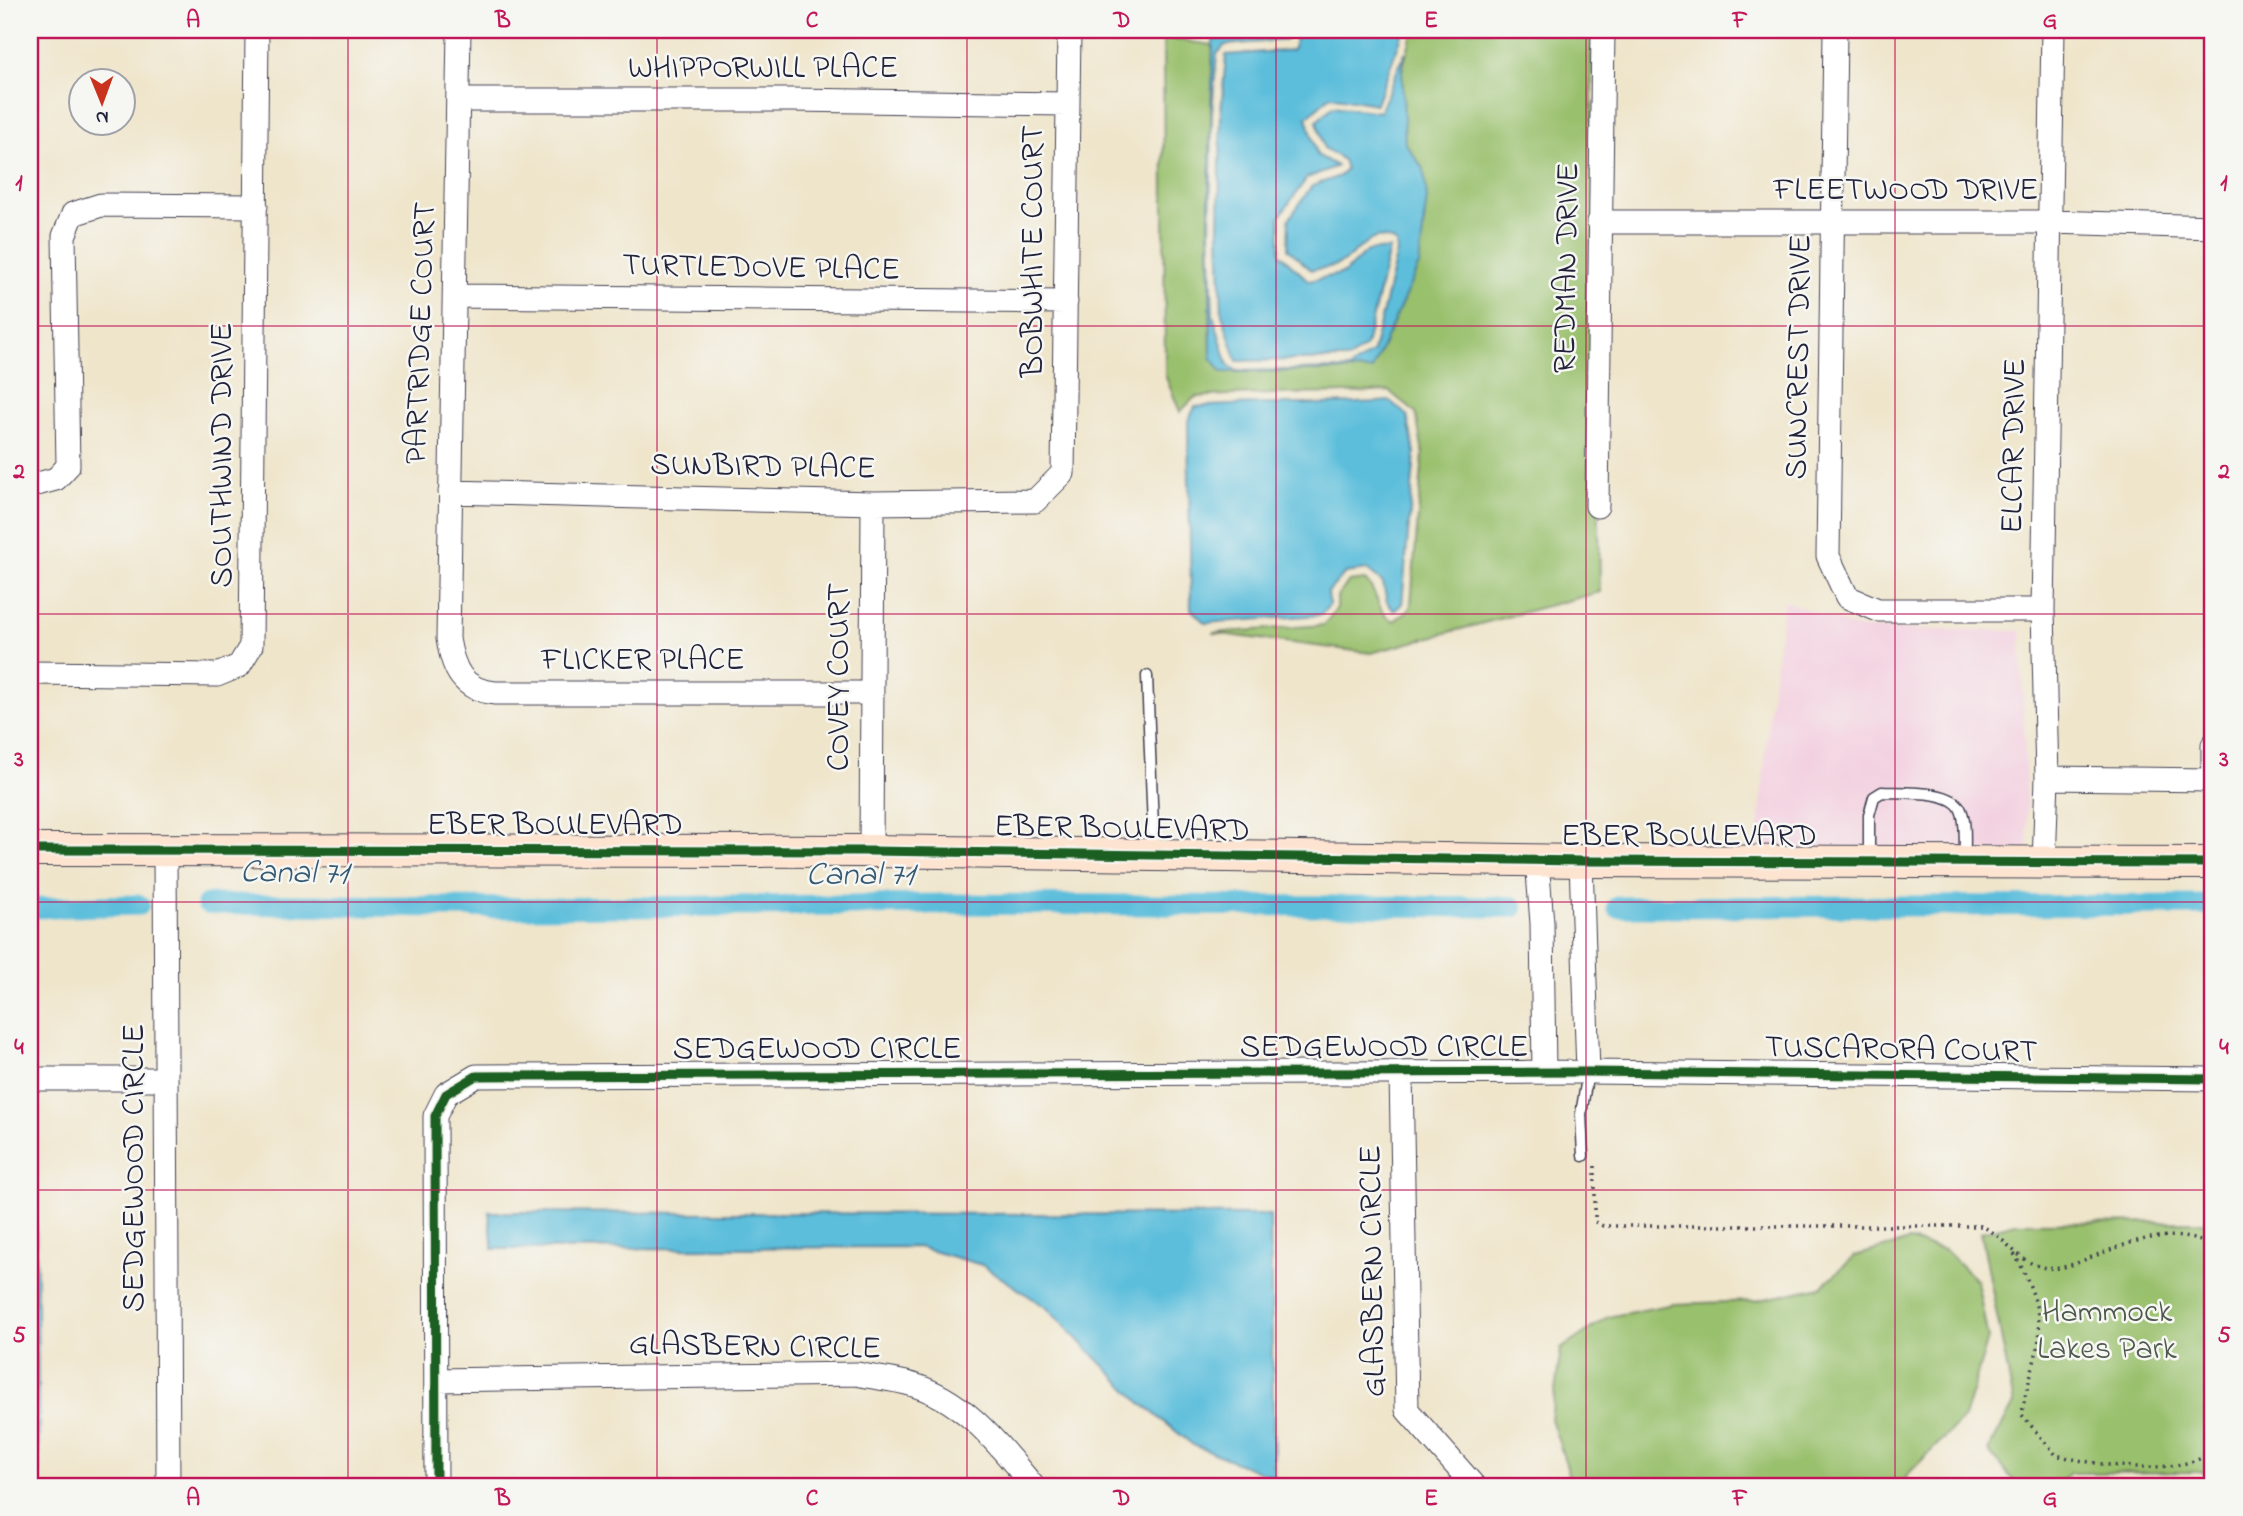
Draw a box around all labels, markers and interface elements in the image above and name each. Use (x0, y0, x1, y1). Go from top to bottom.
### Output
text: A (186, 5, 200, 38)
text: B (494, 5, 511, 38)
text: C (806, 5, 819, 38)
text: D (1113, 5, 1130, 38)
text: E (1424, 5, 1438, 38)
text: F (1732, 5, 1748, 38)
text: G (2043, 5, 2057, 38)
street label: WHIPPORWILL PLACE (628, 46, 898, 93)
north arrow (66, 66, 136, 136)
text: N (95, 103, 109, 130)
street label: BOBWHITE COURT (1011, 125, 1058, 378)
street label: REDMAN DRIVE (1543, 162, 1593, 374)
text: 1 (15, 168, 23, 201)
street label: FLEETWOOD DRIVE (1773, 168, 2038, 215)
text: 1 (2220, 168, 2228, 201)
street label: PARTRIDGE COURT (394, 201, 450, 465)
street label: SUNCREST DRIVE (1774, 234, 1826, 480)
street label: TURTLEDOVE PLACE (622, 243, 900, 295)
street label: SOUTHWIND DRIVE (200, 322, 247, 588)
street label: ELCAR DRIVE (1990, 358, 2040, 534)
street label: SUNBIRD PLACE (650, 443, 876, 493)
text: 2 (12, 456, 25, 489)
text: 2 (2217, 456, 2230, 489)
street label: COVEY COURT (817, 583, 864, 771)
street label: FLICKER PLACE (540, 638, 745, 685)
text: 3 (13, 744, 24, 777)
text: 3 (2218, 744, 2229, 777)
street label: EBER BOULEVARD (427, 803, 683, 850)
street label: EBER BOULEVARD (994, 804, 1250, 856)
street label: EBER BOULEVARD (1561, 814, 1817, 861)
water label: Canal 71 (240, 849, 353, 899)
water label: Canal 71 (806, 852, 918, 900)
street label: SEDGEWOOD CIRCLE (112, 1024, 159, 1312)
street label: SEDGEWOOD CIRCLE (1240, 1025, 1528, 1072)
street label: TUSCARORA COURT (1764, 1025, 2038, 1077)
street label: SEDGEWOOD CIRCLE (673, 1027, 961, 1074)
text: 4 (14, 1032, 24, 1065)
text: 4 (2219, 1032, 2229, 1065)
street label: GLASBERN CIRCLE (1348, 1144, 1400, 1398)
park label: Hammock Lakes Park (2037, 1290, 2178, 1374)
text: 5 (12, 1320, 26, 1353)
text: 5 (2217, 1320, 2231, 1353)
street label: GLASBERN CIRCLE (628, 1322, 882, 1374)
text: A (186, 1483, 200, 1516)
text: B (494, 1483, 511, 1516)
text: C (806, 1483, 819, 1516)
text: D (1113, 1483, 1130, 1516)
text: E (1424, 1483, 1438, 1516)
text: F (1732, 1483, 1748, 1516)
text: G (2043, 1483, 2057, 1516)

